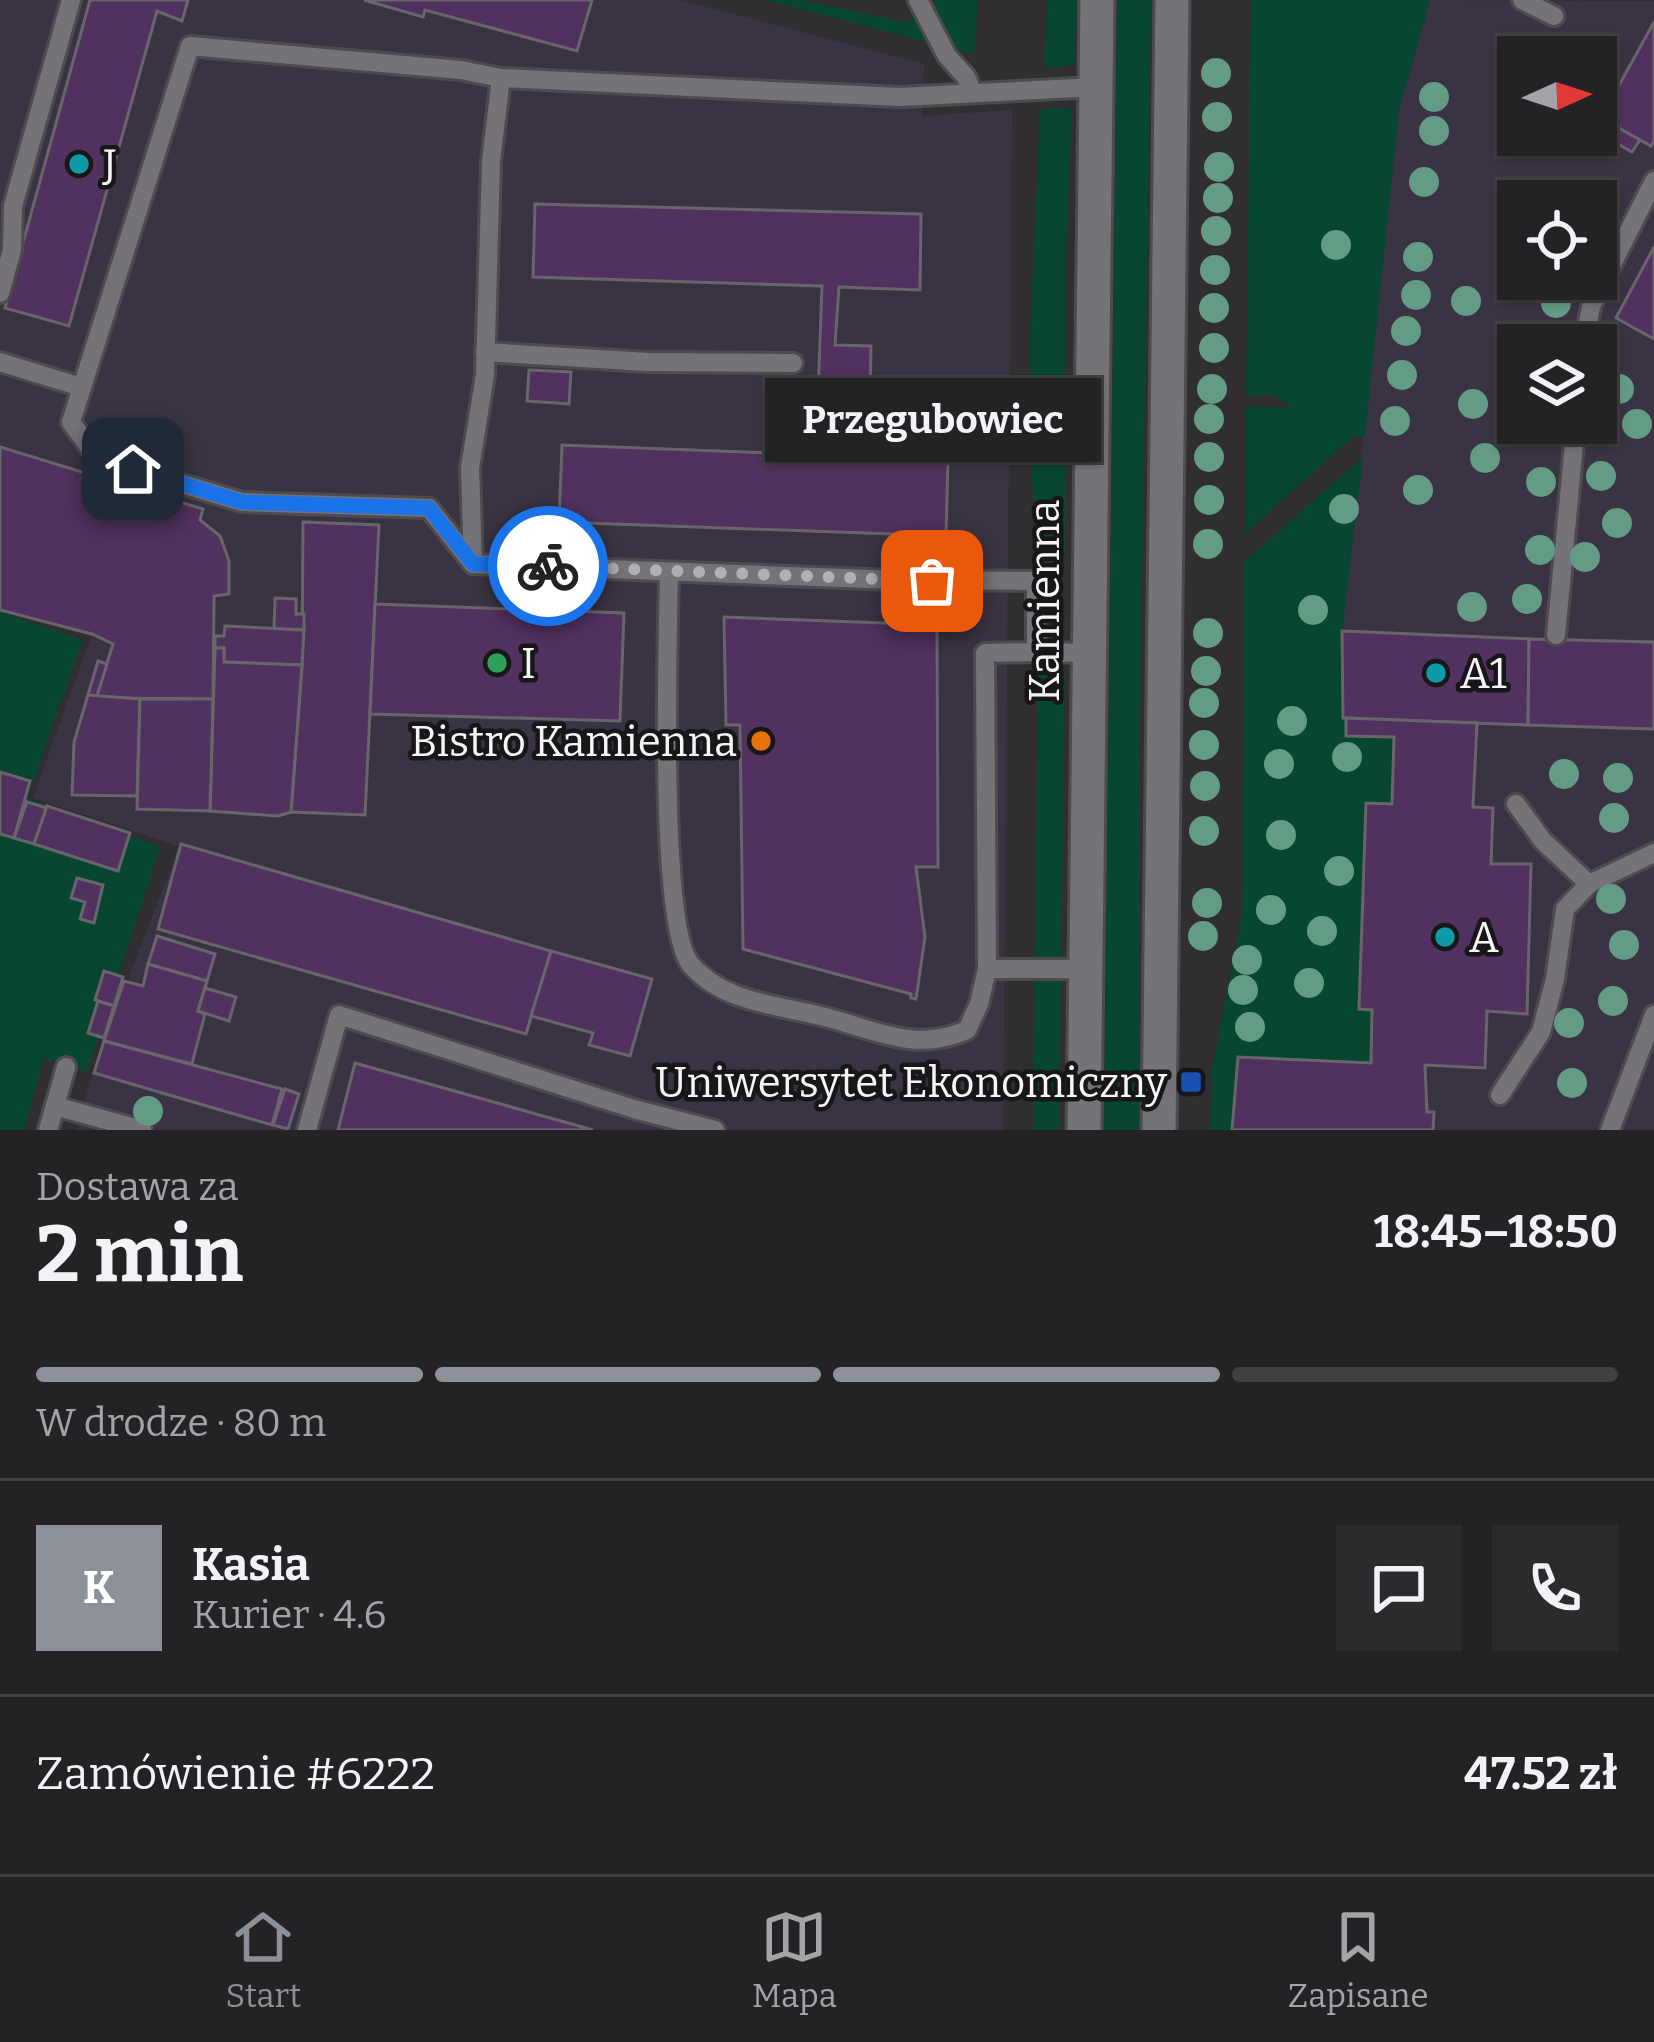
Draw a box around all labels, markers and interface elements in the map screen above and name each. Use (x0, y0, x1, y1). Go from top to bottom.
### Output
north arrow (1497, 36, 1617, 156)
map controls (1497, 36, 1617, 444)
place label: J (102, 140, 117, 190)
marker: J (66, 151, 92, 177)
button: locate (1497, 180, 1617, 300)
button: layers (1497, 324, 1617, 444)
callout: Przegubowiec (764, 377, 1100, 461)
text: Przegubowiec (802, 397, 1064, 443)
pin (82, 418, 184, 520)
icon: home (100, 436, 166, 502)
street label: Kamienna (1020, 500, 1070, 702)
courier (488, 506, 608, 626)
pin (881, 530, 983, 632)
icon: bike (515, 533, 581, 599)
icon: bag (899, 548, 965, 614)
place label: I (521, 639, 536, 689)
place label: A1 (1460, 649, 1507, 699)
marker: I (484, 650, 510, 676)
marker: A1 (1423, 660, 1449, 686)
place label: Bistro Kamienna (410, 717, 737, 767)
marker: Bistro Kamienna (748, 728, 774, 754)
place label: A (1469, 913, 1499, 963)
marker: A (1432, 924, 1458, 950)
place label: Uniwersytet Ekonomiczny (655, 1058, 1168, 1108)
marker: Uniwersytet Ekonomiczny (1178, 1069, 1204, 1095)
text: Dostawa za (36, 1164, 239, 1210)
text: 18:45–18:50 (1374, 1205, 1618, 1259)
text: 2 min (36, 1208, 243, 1302)
text: W drodze · 80 m (36, 1400, 326, 1446)
button: chat (1336, 1525, 1462, 1651)
button: phone (1492, 1525, 1618, 1651)
text: Kasia (192, 1538, 310, 1592)
text: K (83, 1561, 115, 1615)
text: Kurier · 4.6 (192, 1592, 386, 1638)
text: Zamówienie #6222 (36, 1747, 435, 1801)
text: 47.52 zł (1464, 1747, 1618, 1801)
tab: Start (226, 1904, 301, 2016)
tab: Mapa (752, 1904, 837, 2016)
tab: Zapisane (1288, 1904, 1428, 2016)

